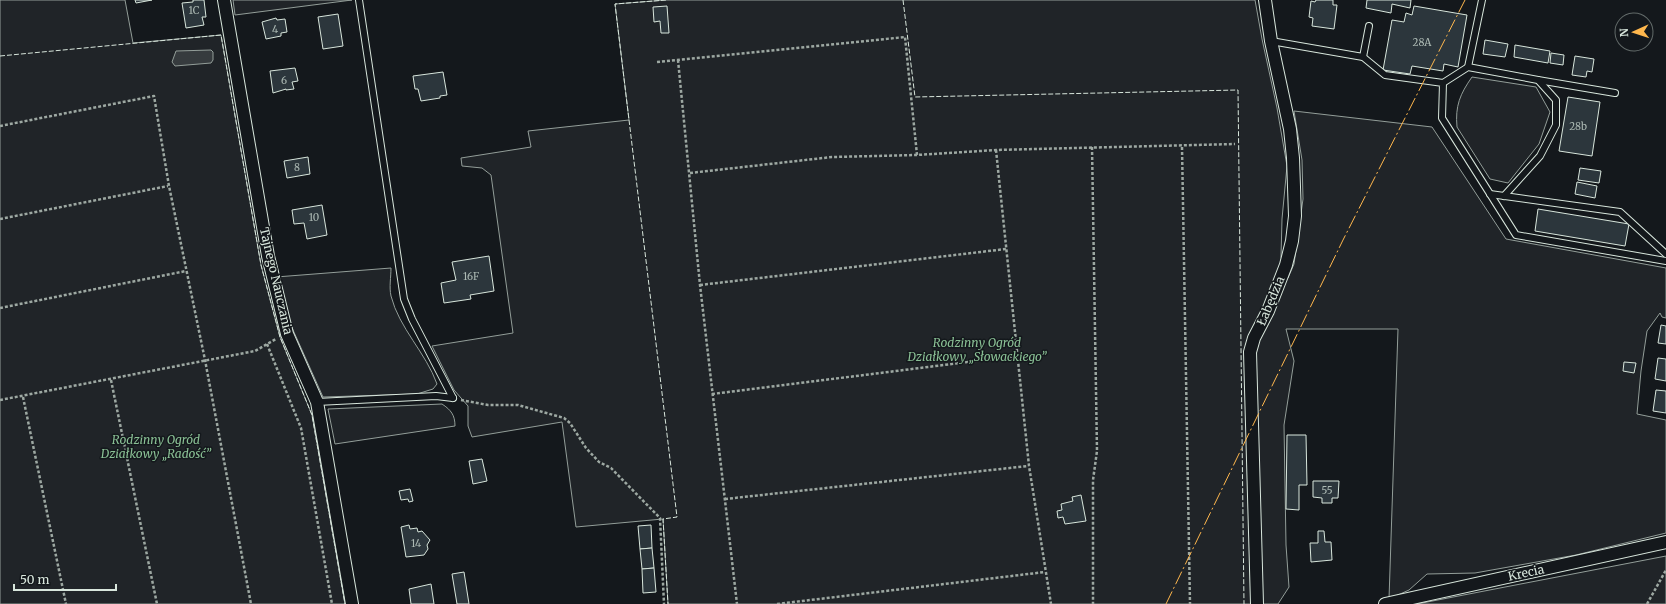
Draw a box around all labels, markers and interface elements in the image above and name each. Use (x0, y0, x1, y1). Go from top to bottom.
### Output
house number: 1C (189, 4, 200, 17)
north arrow (1614, 12, 1654, 52)
house number: 4 (272, 23, 278, 36)
text: N (1617, 28, 1631, 37)
house number: 28A (1413, 36, 1432, 49)
house number: 6 (281, 74, 287, 87)
house number: 28b (1569, 120, 1587, 133)
house number: 8 (294, 161, 300, 174)
house number: 10 (309, 211, 319, 224)
street label: Tajnego Nauczania (257, 226, 296, 337)
house number: 16F (463, 270, 479, 283)
street label: Łabędzia (1253, 273, 1288, 328)
park label: Rodzinny Ogród Działkowy „Słowackiego” (907, 335, 1047, 365)
park label: Rodzinny Ogród Działkowy „Radość” (100, 432, 212, 462)
house number: 55 (1321, 484, 1333, 497)
house number: 14 (411, 537, 421, 550)
street label: Krecia (1506, 561, 1546, 584)
scale bar (14, 566, 116, 592)
text: 50 m (20, 572, 49, 587)

